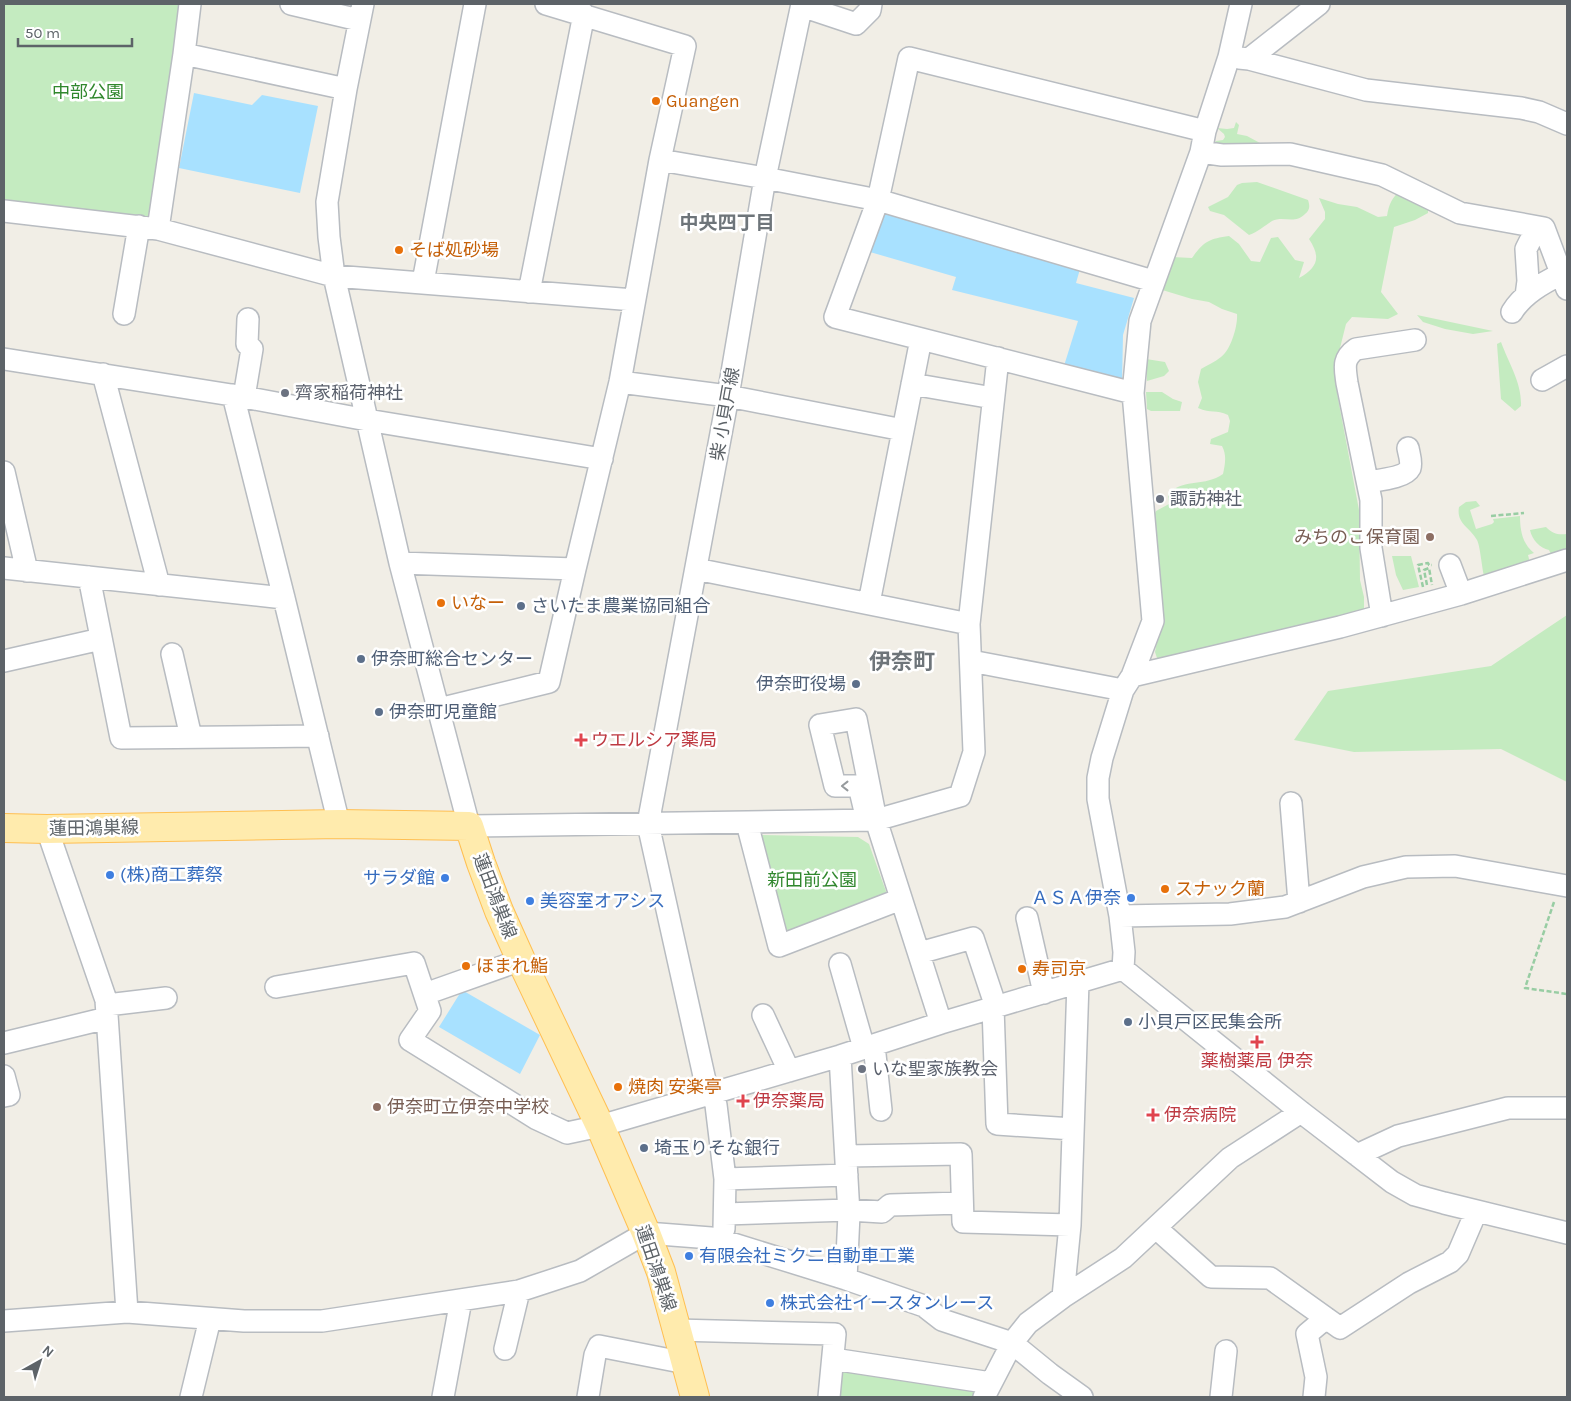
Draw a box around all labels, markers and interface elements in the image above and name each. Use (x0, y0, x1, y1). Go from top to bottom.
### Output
scale bar (18, 15, 131, 47)
text: 50 m (25, 24, 60, 42)
park label: 中部公園 (52, 81, 124, 103)
place label: Guangen (666, 90, 740, 112)
marker: Guangen (650, 95, 662, 107)
district label: 中央四丁目 (679, 212, 775, 234)
place label: そば処砂場 (409, 239, 499, 261)
marker: そば処砂場 (393, 244, 405, 256)
street label: 柴 小貝戸線 (706, 366, 744, 462)
place label: 齊家稲荷神社 (295, 382, 403, 404)
marker: 齊家稲荷神社 (279, 387, 291, 399)
place label: 諏訪神社 (1170, 488, 1242, 510)
marker: 諏訪神社 (1154, 493, 1166, 505)
place label: みちのこ保育園 (1294, 526, 1420, 548)
marker: みちのこ保育園 (1424, 531, 1436, 543)
place label: いなー (451, 592, 505, 614)
place label: さいたま農業協同組合 (531, 595, 710, 617)
marker: いなー (435, 597, 447, 609)
marker: さいたま農業協同組合 (515, 600, 527, 612)
place label: 伊奈町総合センター (371, 648, 533, 670)
district label: 伊奈町 (869, 649, 935, 675)
marker: 伊奈町総合センター (355, 653, 367, 665)
place label: 伊奈町役場 (756, 673, 846, 695)
marker: 伊奈町役場 (850, 678, 862, 690)
place label: 伊奈町児童館 (389, 701, 497, 723)
marker: 伊奈町児童館 (373, 706, 385, 718)
place label: ウエルシア薬局 (591, 729, 717, 751)
marker: ウエルシア薬局 (575, 734, 587, 746)
one-way arrow (841, 781, 848, 791)
street label: 蓮田鴻巣線 (49, 816, 139, 840)
street label: 蓮田鴻巣線 (469, 850, 521, 942)
place label: (株)商工葬祭 (120, 864, 223, 886)
place label: サラダ館 (363, 867, 435, 889)
marker: (株)商工葬祭 (104, 869, 116, 881)
park label: 新田前公園 (767, 869, 857, 891)
marker: サラダ館 (439, 872, 451, 884)
place label: スナック蘭 (1175, 878, 1265, 900)
marker: スナック蘭 (1159, 883, 1171, 895)
place label: ＡＳＡ伊奈 (1031, 887, 1121, 909)
place label: 美容室オアシス (540, 890, 665, 912)
marker: ＡＳＡ伊奈 (1125, 892, 1137, 904)
marker: 美容室オアシス (524, 895, 536, 907)
place label: ほまれ鮨 (476, 955, 548, 977)
place label: 寿司京 (1032, 958, 1086, 980)
marker: ほまれ鮨 (460, 960, 472, 972)
marker: 寿司京 (1016, 963, 1028, 975)
place label: 小貝戸区民集会所 (1138, 1011, 1282, 1033)
marker: 小貝戸区民集会所 (1122, 1016, 1134, 1028)
marker: 薬樹薬局 伊奈 (1251, 1036, 1263, 1048)
place label: 薬樹薬局 伊奈 (1201, 1050, 1313, 1072)
place label: いな聖家族教会 (872, 1058, 998, 1080)
marker: いな聖家族教会 (856, 1063, 868, 1075)
place label: 焼肉 安楽亭 (628, 1076, 722, 1098)
marker: 焼肉 安楽亭 (612, 1081, 624, 1093)
place label: 伊奈薬局 (753, 1090, 825, 1112)
marker: 伊奈薬局 (737, 1095, 749, 1107)
place label: 伊奈町立伊奈中学校 (387, 1096, 549, 1118)
marker: 伊奈町立伊奈中学校 (371, 1101, 383, 1113)
place label: 伊奈病院 (1164, 1104, 1236, 1126)
marker: 伊奈病院 (1146, 1108, 1160, 1122)
place label: 埼玉りそな銀行 (654, 1137, 780, 1159)
marker: 埼玉りそな銀行 (638, 1142, 650, 1154)
street label: 蓮田鴻巣線 (631, 1222, 681, 1314)
place label: 有限会社ミクニ自動車工業 (699, 1245, 915, 1267)
marker: 有限会社ミクニ自動車工業 (683, 1250, 695, 1262)
place label: 株式会社イースタンレース (780, 1292, 994, 1314)
marker: 株式会社イースタンレース (764, 1297, 776, 1309)
north arrow (15, 1336, 65, 1386)
text: N (39, 1342, 57, 1361)

